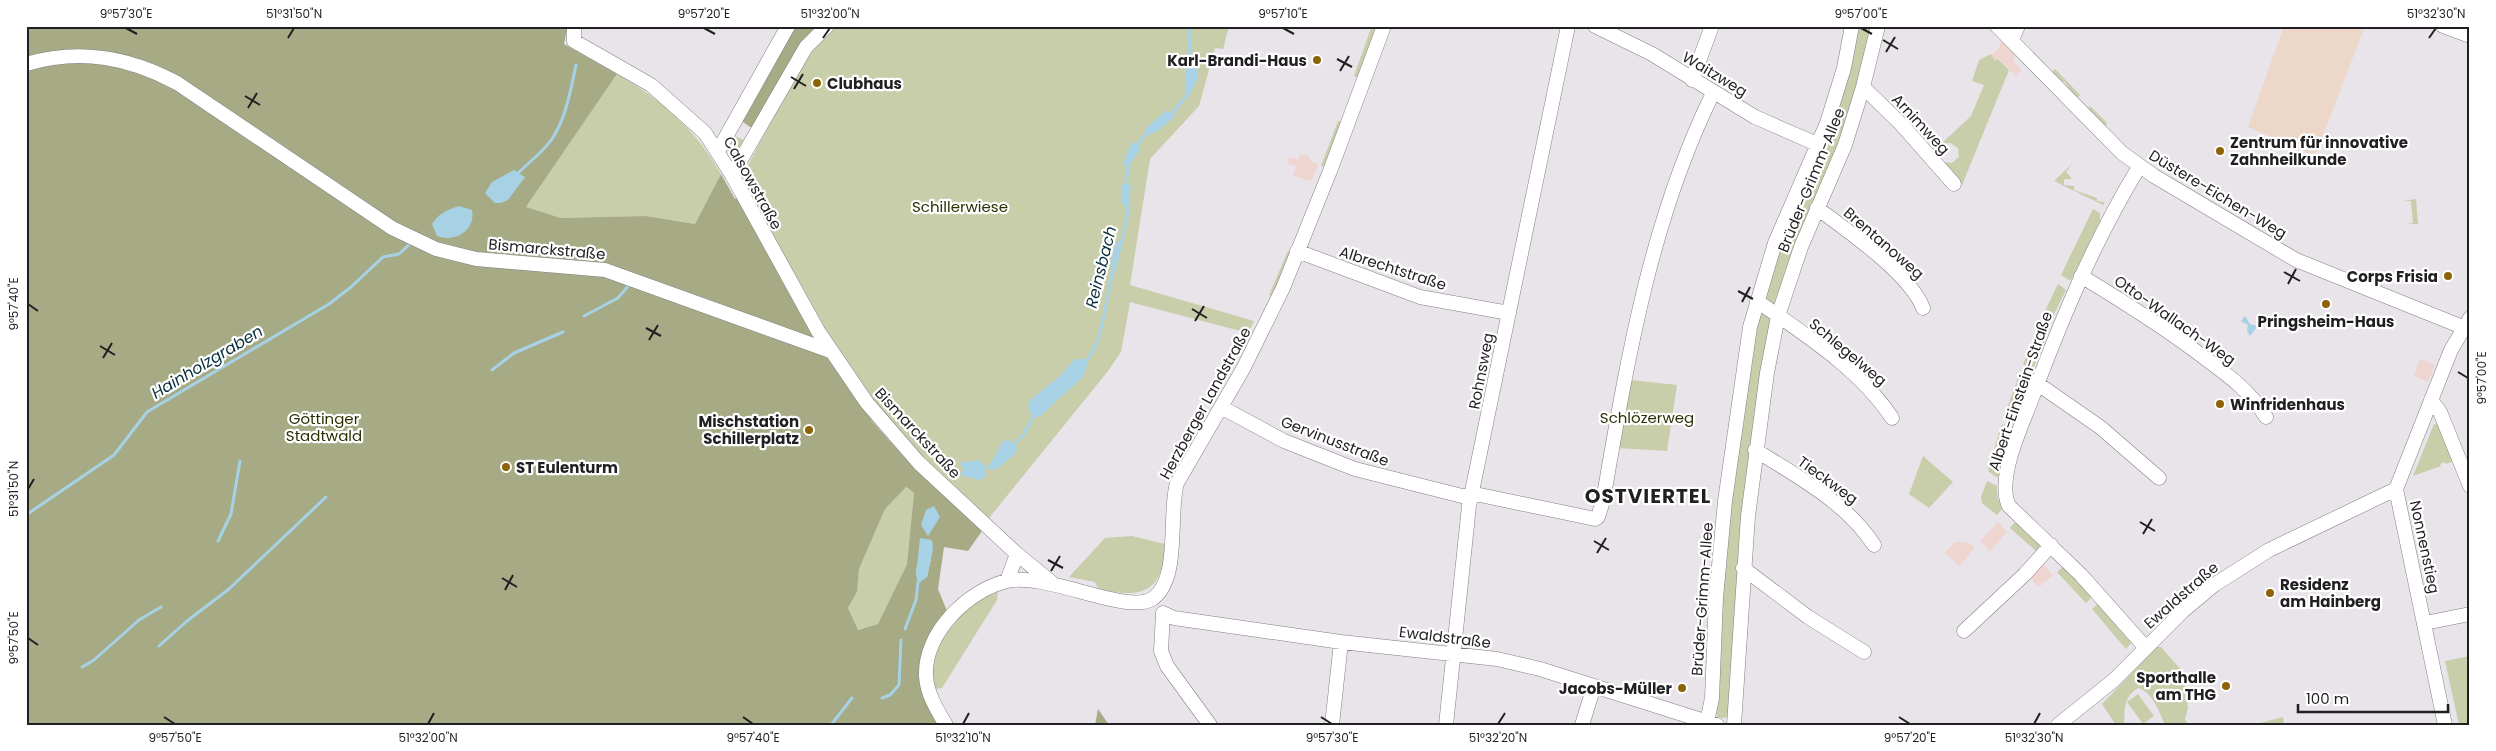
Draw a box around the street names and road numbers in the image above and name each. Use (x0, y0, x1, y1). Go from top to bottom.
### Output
street label: Waitzweg (1679, 46, 1751, 102)
street label: Arnimweg (1887, 89, 1955, 159)
street label: Brüder-Grimm-Allee (1772, 105, 1850, 255)
street label: Calsowstraße (719, 133, 787, 233)
street label: Düstere-Eichen-Weg (2145, 144, 2291, 244)
street label: Brentanoweg (1839, 202, 1929, 284)
street label: Bismarckstraße (488, 233, 606, 265)
street label: Albrechtstraße (1337, 241, 1449, 295)
street label: Otto-Wallach-Weg (2110, 270, 2240, 370)
street label: Albert-Einstein-Straße (1983, 309, 2057, 473)
street label: Schlegelweg (1805, 313, 1891, 391)
street label: Herzberger Landstraße (1154, 323, 1256, 483)
street label: Rohnsweg (1463, 331, 1499, 411)
street label: Bismarckstraße (870, 383, 966, 483)
street label: Gervinusstraße (1278, 411, 1392, 471)
street label: Tieckweg (1794, 451, 1862, 509)
street label: Nonnenstieg (2405, 499, 2445, 595)
street label: Brüder-Grimm-Allee (1686, 522, 1718, 676)
street label: Ewaldstraße (2139, 557, 2223, 633)
street label: Ewaldstraße (1398, 621, 1492, 653)

